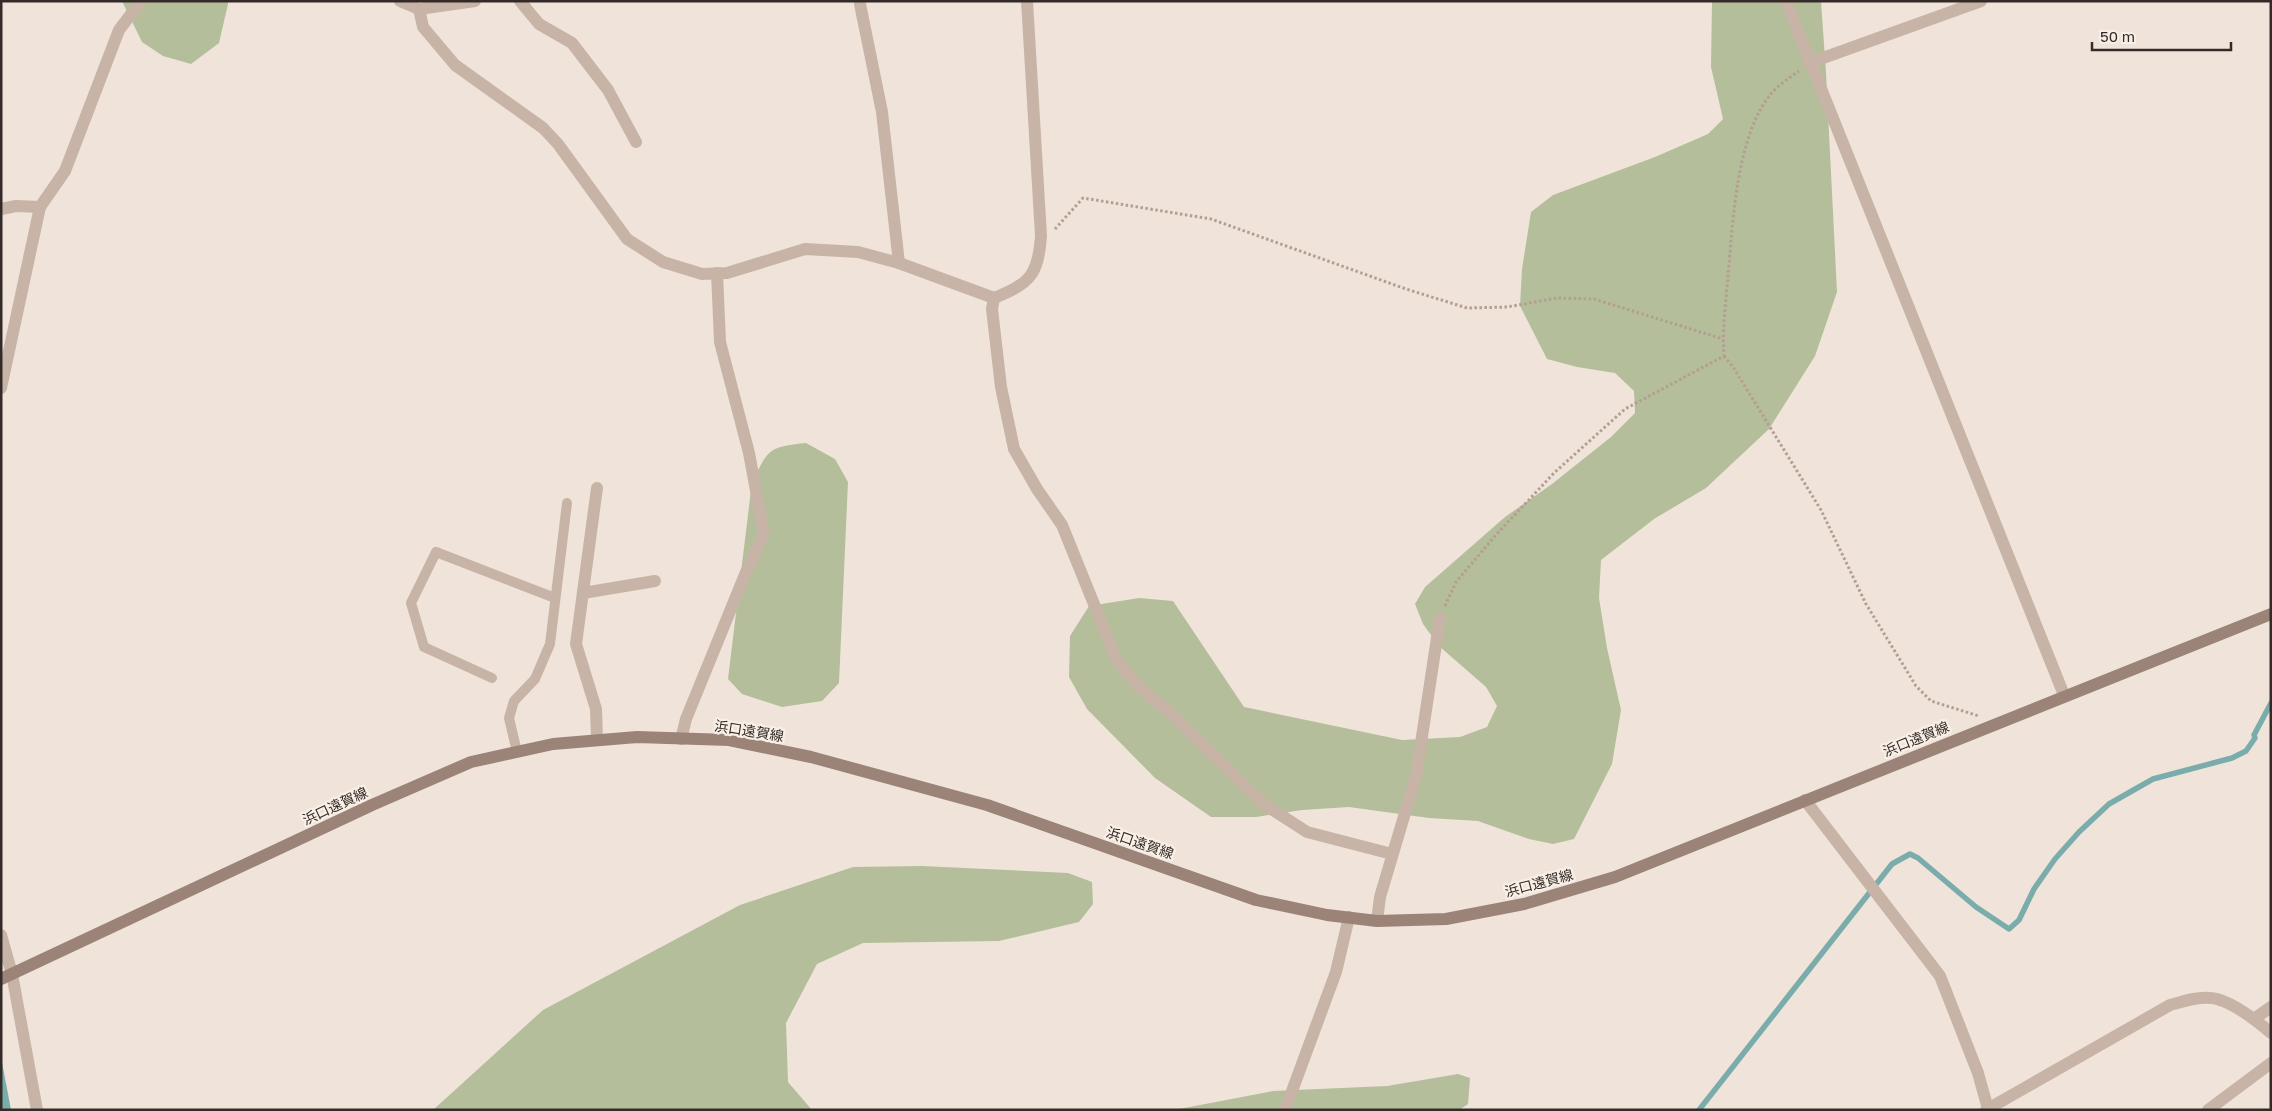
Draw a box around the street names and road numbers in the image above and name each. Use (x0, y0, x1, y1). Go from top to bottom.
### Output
street label: 浜口遠賀線 (713, 717, 785, 744)
street label: 浜口遠賀線 (1880, 718, 1951, 760)
street label: 浜口遠賀線 (299, 783, 370, 828)
street label: 浜口遠賀線 (1104, 823, 1176, 862)
street label: 浜口遠賀線 (1503, 865, 1575, 900)

